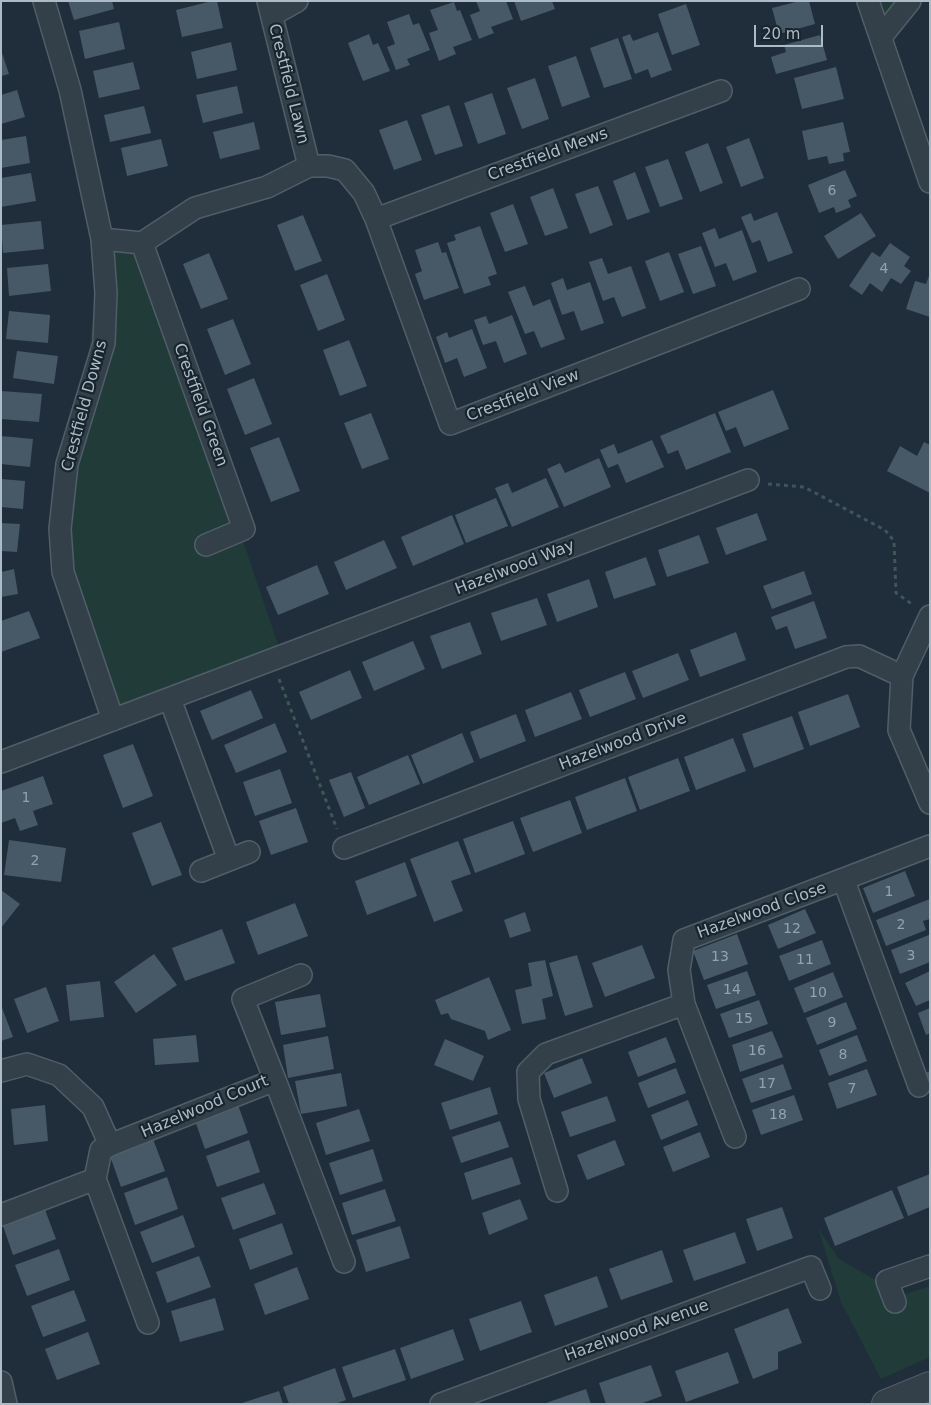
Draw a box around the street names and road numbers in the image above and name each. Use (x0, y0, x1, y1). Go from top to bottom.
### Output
street label: Crestfield Lawn (264, 22, 312, 146)
street label: Crestfield Mews (485, 124, 611, 186)
street label: Crestfield Downs (58, 338, 112, 474)
street label: Crestfield Green (169, 341, 231, 469)
street label: Crestfield View (464, 366, 582, 426)
street label: Hazelwood Way (453, 536, 577, 600)
street label: Hazelwood Drive (557, 709, 689, 775)
street label: Hazelwood Close (695, 879, 829, 943)
street label: Hazelwood Court (138, 1072, 272, 1142)
street label: Hazelwood Avenue (562, 1296, 712, 1366)

